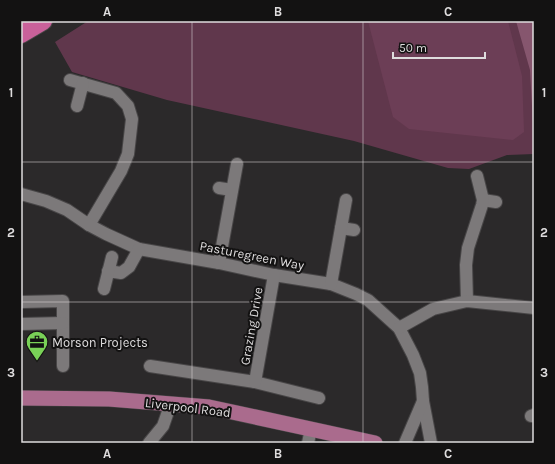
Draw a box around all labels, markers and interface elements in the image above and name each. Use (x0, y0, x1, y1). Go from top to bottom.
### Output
text: A (103, 4, 111, 19)
text: B (274, 4, 282, 19)
text: C (444, 4, 452, 19)
scale bar (393, 34, 485, 60)
text: 50 m (399, 41, 427, 55)
text: 1 (9, 85, 13, 100)
text: 1 (542, 85, 546, 100)
text: 2 (7, 225, 15, 240)
text: 2 (540, 225, 548, 240)
street label: Pasturegreen Way (198, 238, 305, 273)
street label: Grazing Drive (237, 286, 266, 366)
office icon: Morson Projects (24, 329, 50, 362)
place label: Morson Projects (52, 335, 148, 350)
text: 3 (7, 365, 15, 380)
text: 3 (540, 365, 548, 380)
street label: Liverpool Road (144, 395, 232, 420)
text: A (103, 446, 111, 461)
text: B (274, 446, 282, 461)
text: C (444, 446, 452, 461)

